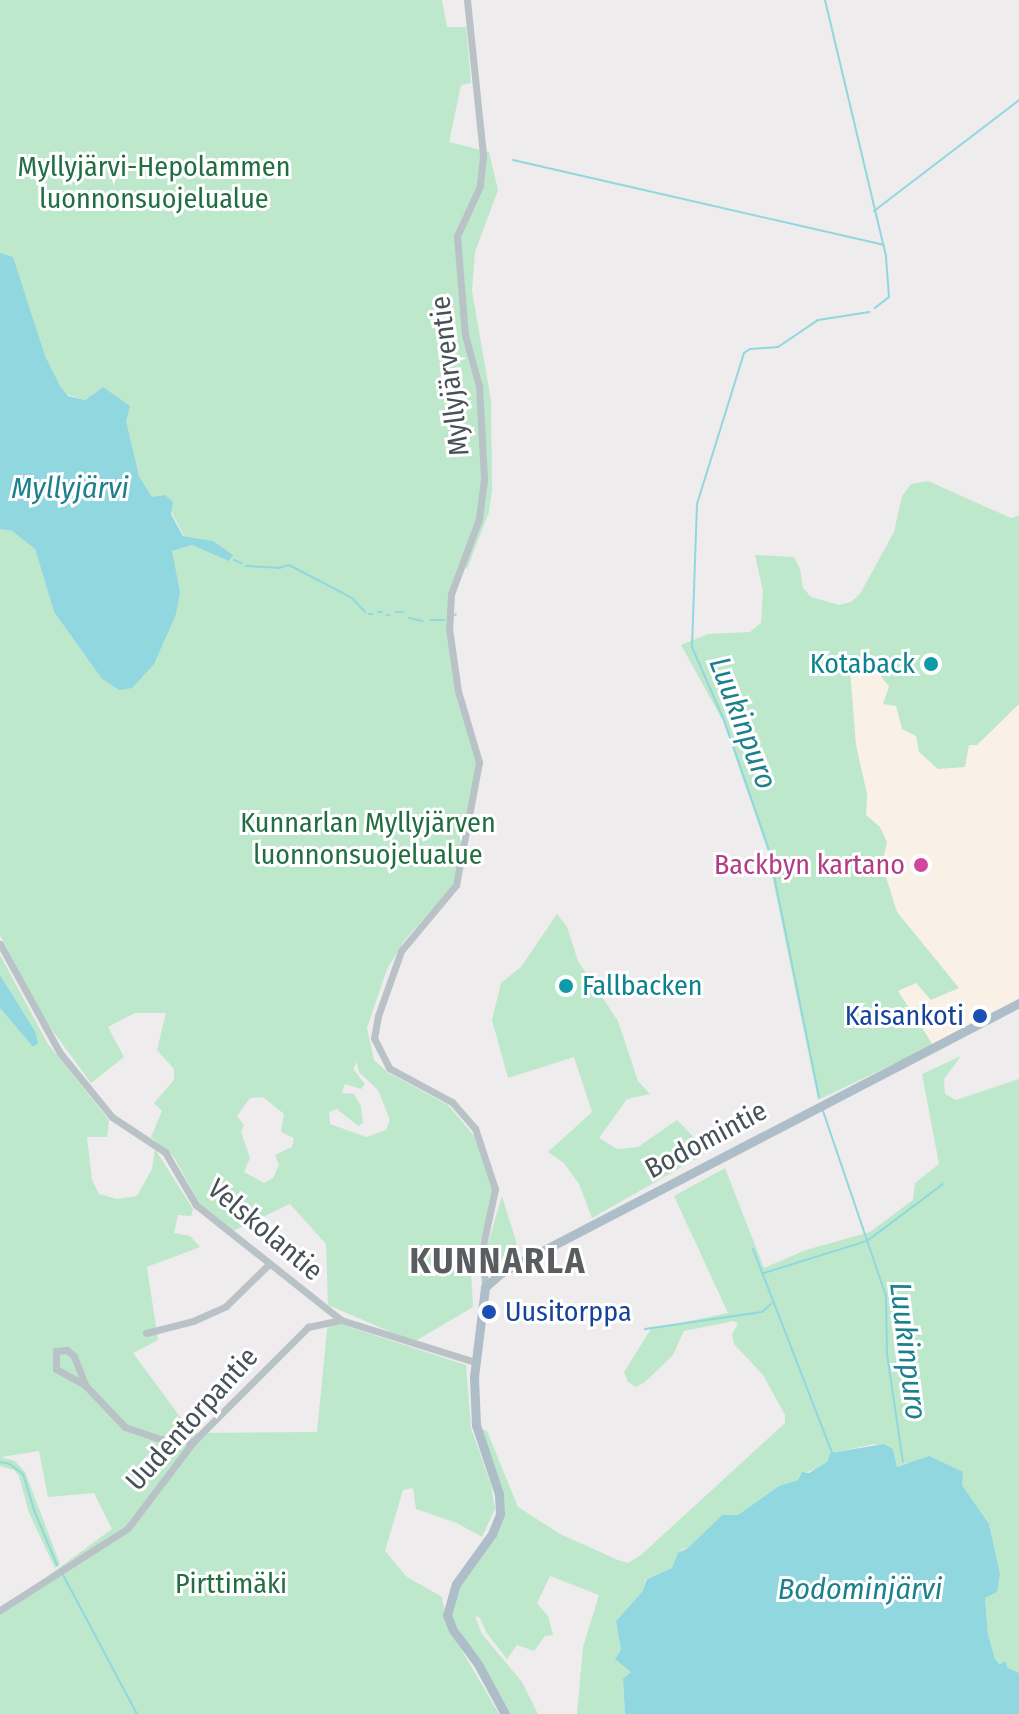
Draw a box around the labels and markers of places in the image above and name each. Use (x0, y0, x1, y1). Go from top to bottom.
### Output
place label: Kotaback (810, 647, 915, 681)
marker: Kotaback (922, 655, 940, 673)
place label: Backbyn kartano (714, 848, 905, 882)
marker: Backbyn kartano (912, 856, 930, 874)
place label: Fallbacken (582, 969, 703, 1003)
marker: Fallbacken (557, 977, 575, 995)
place label: Kaisankoti (845, 999, 964, 1033)
marker: Kaisankoti (971, 1007, 989, 1025)
place label: Uusitorppa (505, 1295, 632, 1329)
marker: Uusitorppa (480, 1303, 498, 1321)

